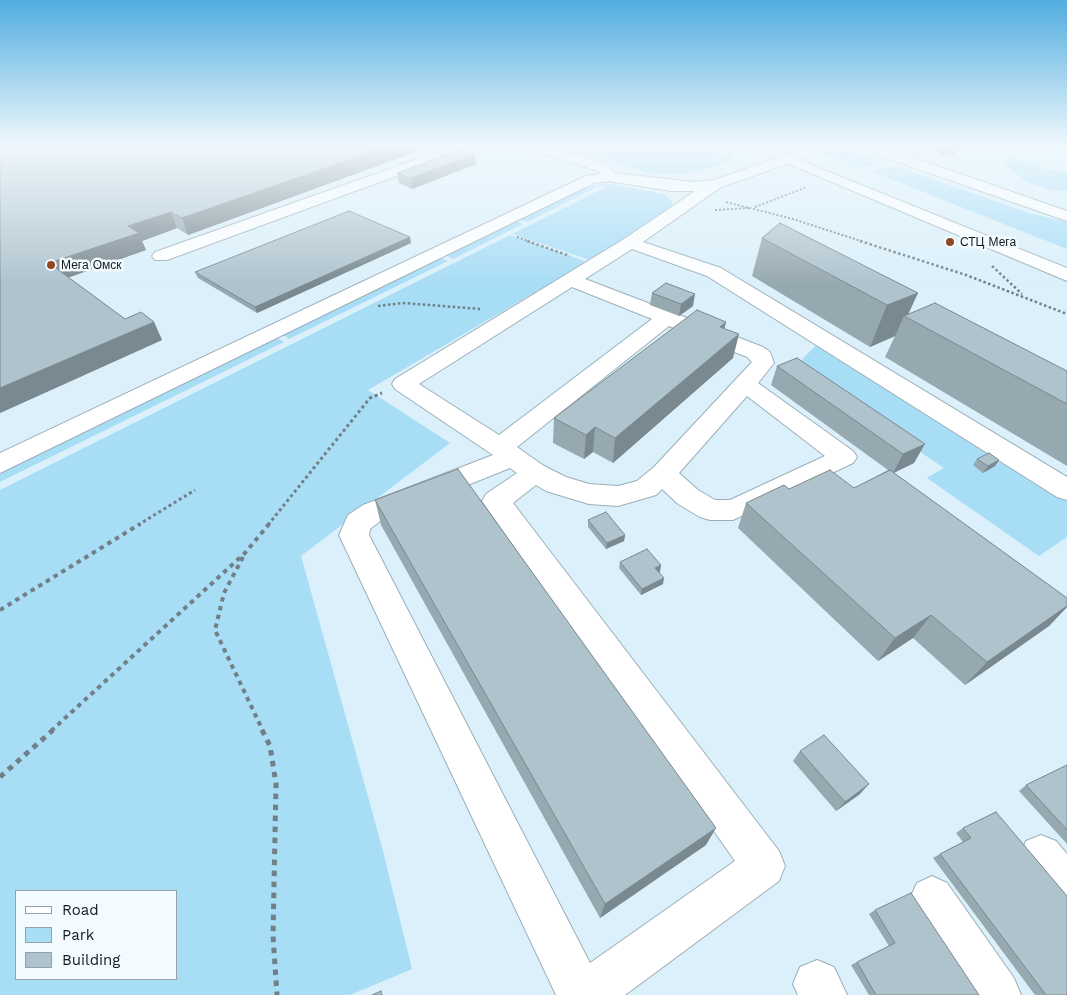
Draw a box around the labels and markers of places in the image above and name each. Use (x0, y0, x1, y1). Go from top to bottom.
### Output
place label: СТЦ Мега (960, 235, 1016, 249)
marker: СТЦ Мега (944, 236, 956, 248)
place label: Мега Омск (61, 258, 122, 272)
marker: Мега Омск (45, 259, 57, 271)

